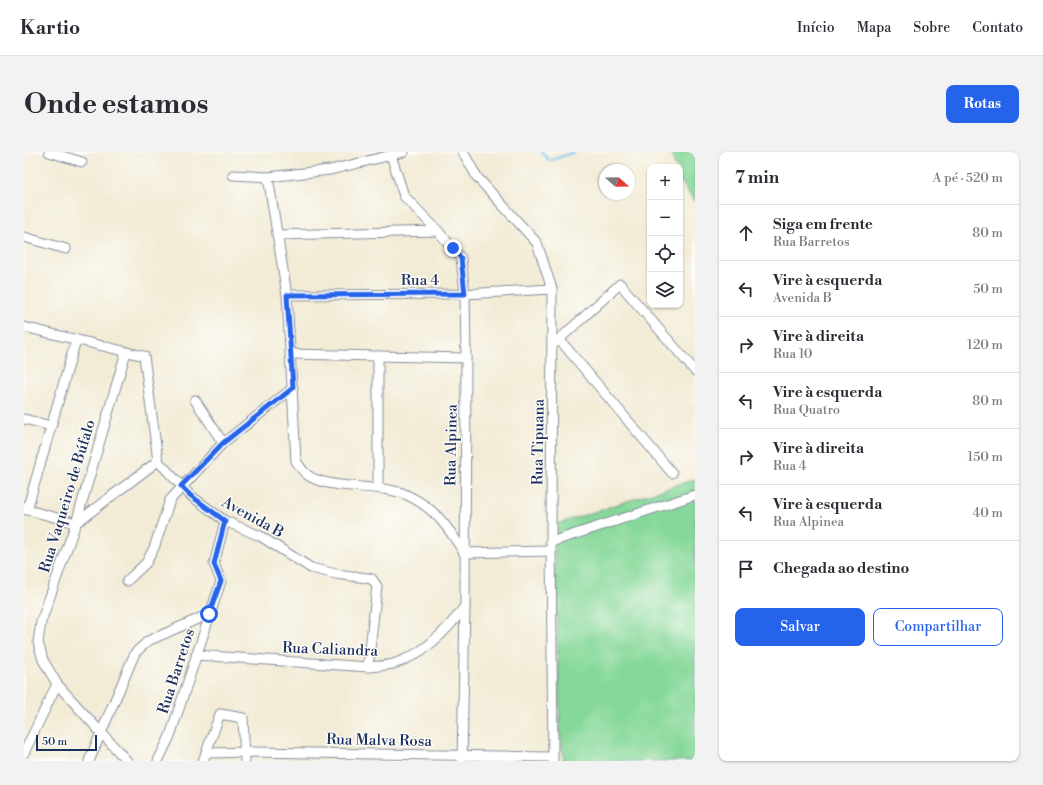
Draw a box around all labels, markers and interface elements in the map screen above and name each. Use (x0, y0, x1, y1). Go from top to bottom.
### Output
text: Kartio (20, 16, 80, 40)
text: Início (797, 19, 835, 37)
text: Mapa (857, 19, 891, 37)
text: Sobre (913, 19, 950, 37)
text: Contato (972, 19, 1023, 37)
button: Rotas (946, 85, 1019, 123)
text: Onde estamos (24, 87, 209, 122)
north arrow (599, 164, 635, 200)
map controls (647, 164, 683, 308)
button: + (647, 164, 683, 200)
text: 7 min (735, 167, 779, 189)
text: A pé · 520 m (933, 170, 1003, 186)
button: − (647, 200, 683, 236)
text: Siga em frente (773, 215, 873, 234)
icon: ahead (735, 222, 757, 244)
text: 80 m (972, 225, 1003, 241)
text: Rua Barretos (773, 234, 850, 250)
button: locate (647, 236, 683, 272)
route end (444, 239, 462, 257)
street label: Rua 4 (401, 271, 439, 290)
text: Vire à esquerda (773, 271, 882, 290)
button: layers (647, 272, 683, 308)
icon: left (735, 278, 757, 300)
text: 50 m (973, 281, 1003, 297)
text: Avenida B (773, 290, 832, 306)
text: Vire à direita (773, 327, 864, 346)
icon: right (735, 334, 757, 356)
text: 120 m (967, 337, 1003, 353)
text: Rua 10 (773, 346, 812, 362)
text: Vire à esquerda (773, 383, 882, 402)
icon: left (735, 390, 757, 412)
text: 80 m (972, 393, 1003, 409)
street label: Rua Tipuana (528, 398, 549, 485)
text: Rua Quatro (773, 402, 840, 418)
street label: Rua Alpinea (441, 403, 462, 486)
street label: Rua Vaqueiro de Búfalo (35, 417, 100, 575)
text: Vire à direita (773, 439, 864, 458)
icon: right (735, 446, 757, 468)
text: 150 m (968, 449, 1003, 465)
text: Rua 4 (773, 458, 806, 474)
street label: Avenida B (218, 492, 287, 542)
text: Vire à esquerda (773, 495, 882, 514)
icon: left (735, 502, 757, 524)
text: 40 m (973, 505, 1003, 521)
text: Rua Alpinea (773, 514, 844, 530)
icon: arrive (735, 558, 757, 580)
text: Chegada ao destino (773, 559, 909, 578)
route start (200, 605, 218, 623)
button: Salvar (735, 608, 865, 646)
button: Compartilhar (873, 608, 1003, 646)
street label: Rua Barretos (154, 626, 199, 716)
street label: Rua Caliandra (282, 638, 379, 661)
street label: Rua Malva Rosa (326, 730, 433, 751)
scale bar (36, 733, 97, 752)
text: 50 m (42, 735, 67, 749)

